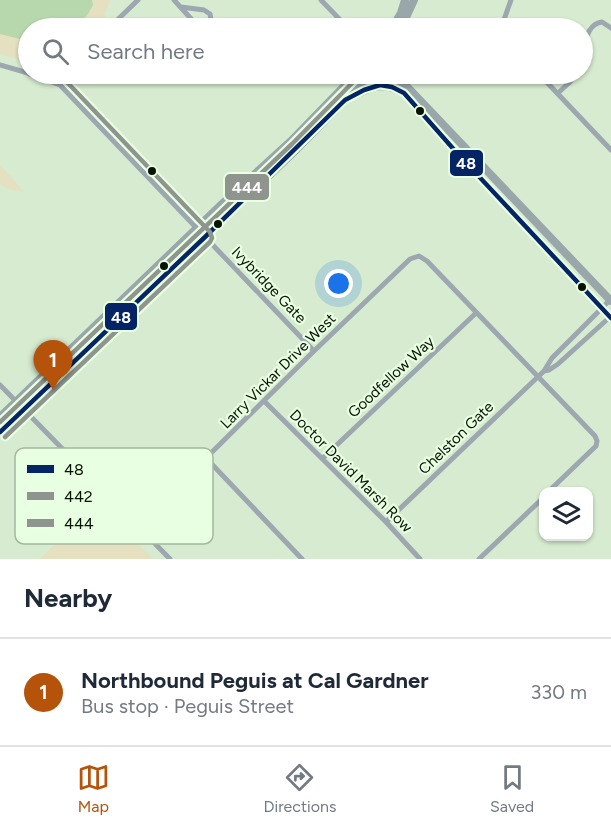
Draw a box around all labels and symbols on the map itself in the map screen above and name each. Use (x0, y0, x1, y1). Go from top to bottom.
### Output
unlabelled marker (414, 105, 426, 117)
line badge: 48 (449, 149, 484, 177)
text: 48 (456, 154, 476, 173)
unlabelled marker (146, 165, 158, 177)
line badge: 444 (224, 173, 270, 201)
text: 444 (232, 178, 262, 197)
unlabelled marker (212, 218, 224, 230)
street label: Ivybridge Gate (228, 243, 310, 327)
unlabelled marker (158, 260, 170, 272)
your location (324, 269, 353, 298)
unlabelled marker (576, 281, 588, 293)
line badge: 48 (104, 302, 138, 331)
text: 48 (111, 308, 131, 327)
street label: Larry Vickar Drive West (217, 309, 340, 432)
street label: Goodfellow Way (344, 332, 438, 421)
pin: 1 (34, 340, 72, 390)
street label: Chelston Gate (415, 398, 497, 478)
street label: Doctor David Marsh Row (286, 406, 416, 536)
legend (15, 448, 213, 544)
text: 48 (64, 460, 84, 479)
text: 442 (64, 487, 93, 506)
text: 444 (64, 514, 94, 533)

